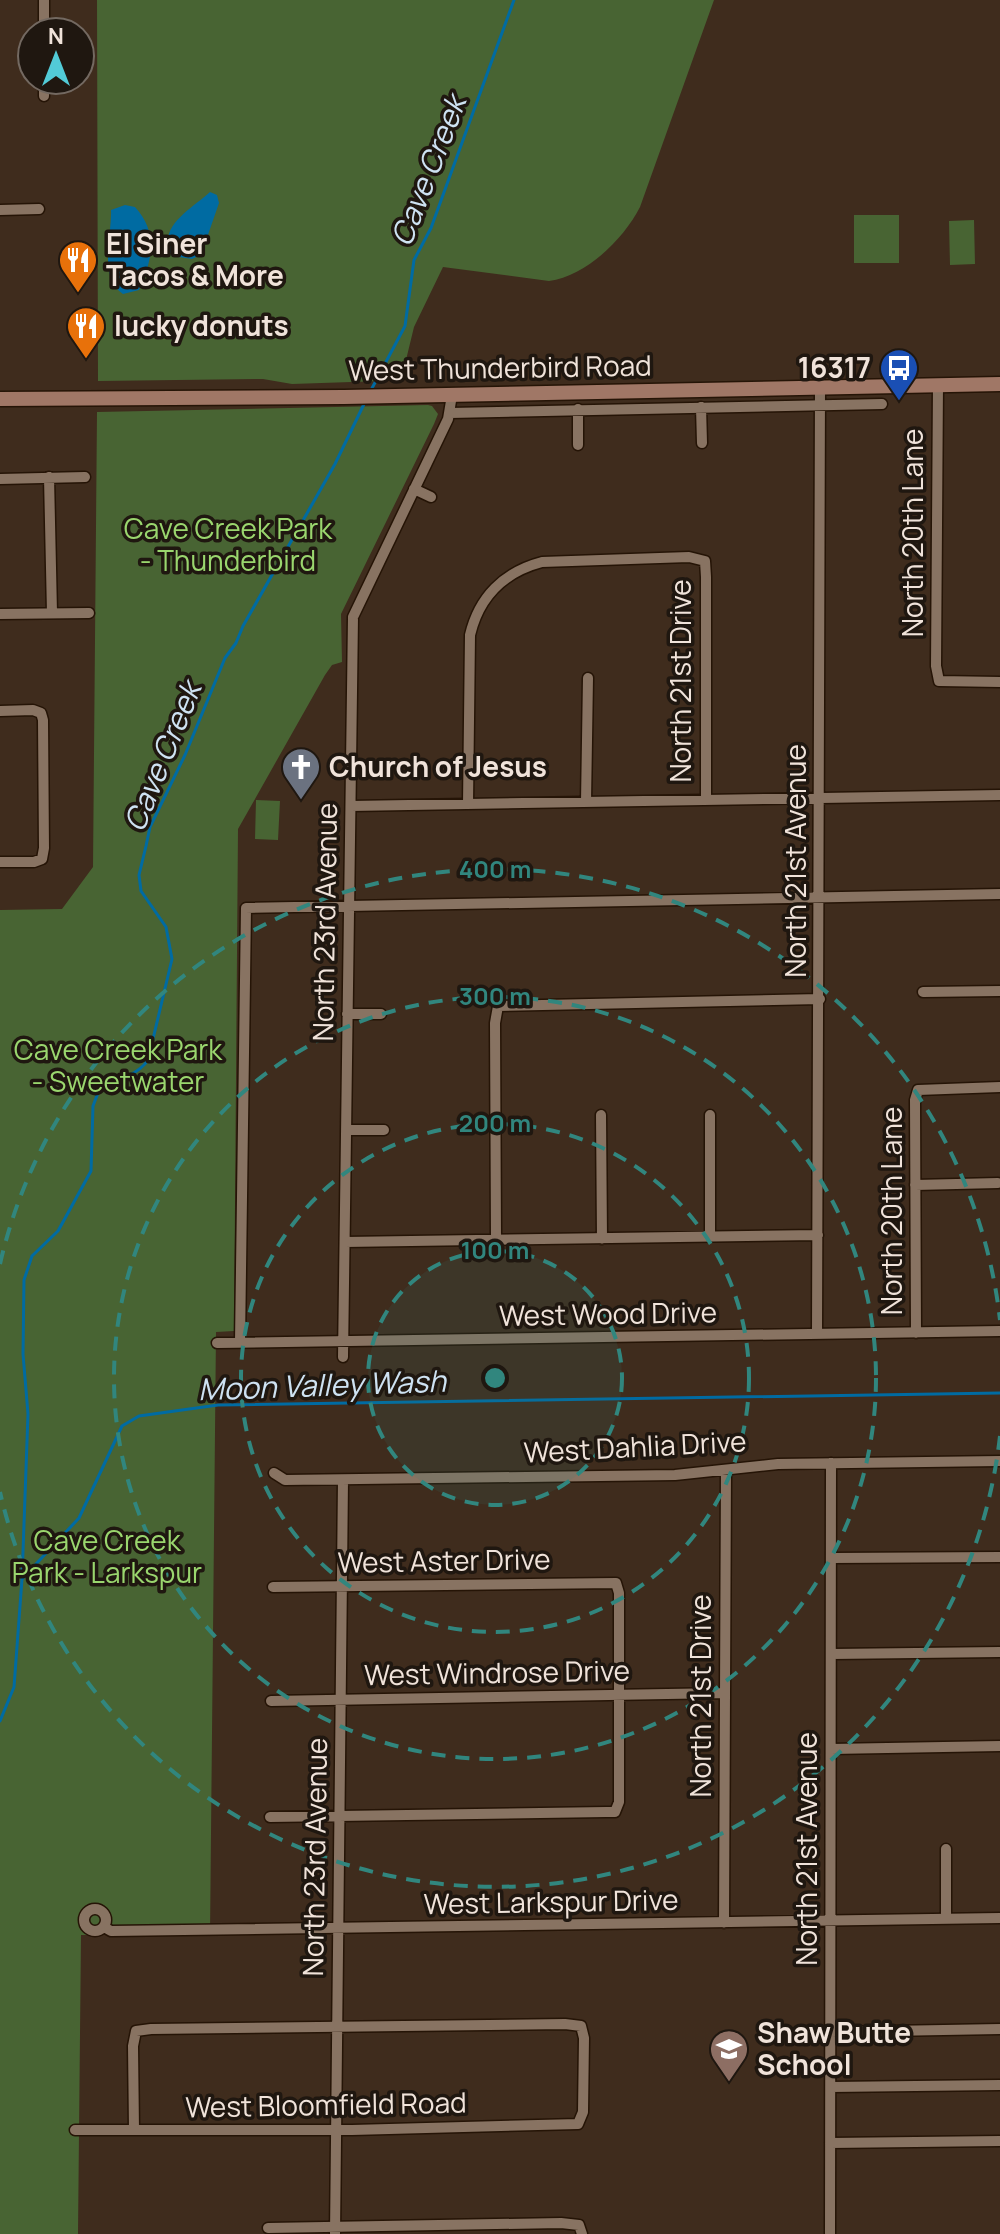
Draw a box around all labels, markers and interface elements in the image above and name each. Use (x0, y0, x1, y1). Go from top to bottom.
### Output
north arrow (16, 16, 96, 96)
text: N (48, 21, 64, 51)
water label: Cave Creek (380, 86, 476, 251)
place label: El Siner Tacos & More (106, 224, 284, 294)
restaurant icon: El Siner Tacos & More (57, 239, 99, 294)
restaurant icon: lucky donuts (65, 305, 107, 360)
place label: lucky donuts (114, 306, 289, 344)
street label: West Thunderbird Road (348, 345, 652, 389)
bus stop icon: 16317 (878, 347, 920, 402)
place label: 16317 (798, 348, 871, 386)
street label: North 20th Lane (893, 429, 931, 637)
park label: Cave Creek Park - Thunderbird (124, 509, 333, 579)
street label: North 21st Drive (661, 579, 699, 783)
water label: Cave Creek (113, 672, 212, 837)
street label: North 21st Avenue (776, 744, 814, 978)
church icon: Church of Jesus (280, 746, 322, 801)
place label: Church of Jesus (329, 747, 547, 785)
street label: North 23rd Avenue (303, 802, 345, 1042)
text: 400 m (459, 852, 531, 885)
text: 300 m (459, 979, 531, 1012)
park label: Cave Creek Park - Sweetwater (14, 1030, 223, 1100)
text: 200 m (459, 1106, 531, 1139)
street label: North 20th Lane (872, 1107, 910, 1315)
text: 100 m (461, 1233, 529, 1266)
street label: West Wood Drive (499, 1292, 717, 1334)
water label: Moon Valley Wash (197, 1360, 448, 1409)
centre of rings (481, 1364, 509, 1392)
street label: West Dahlia Drive (523, 1421, 747, 1471)
park label: Cave Creek Park - Larkspur (12, 1521, 202, 1591)
street label: West Aster Drive (337, 1539, 551, 1581)
street label: North 21st Drive (681, 1594, 719, 1798)
street label: West Windrose Drive (364, 1651, 630, 1693)
street label: North 21st Avenue (787, 1732, 825, 1966)
street label: North 23rd Avenue (293, 1737, 335, 1977)
street label: West Larkspur Drive (423, 1880, 679, 1922)
place label: Shaw Butte School (757, 2013, 911, 2083)
school or university icon: Shaw Butte School (708, 2028, 750, 2083)
street label: West Bloomfield Road (185, 2083, 467, 2125)

